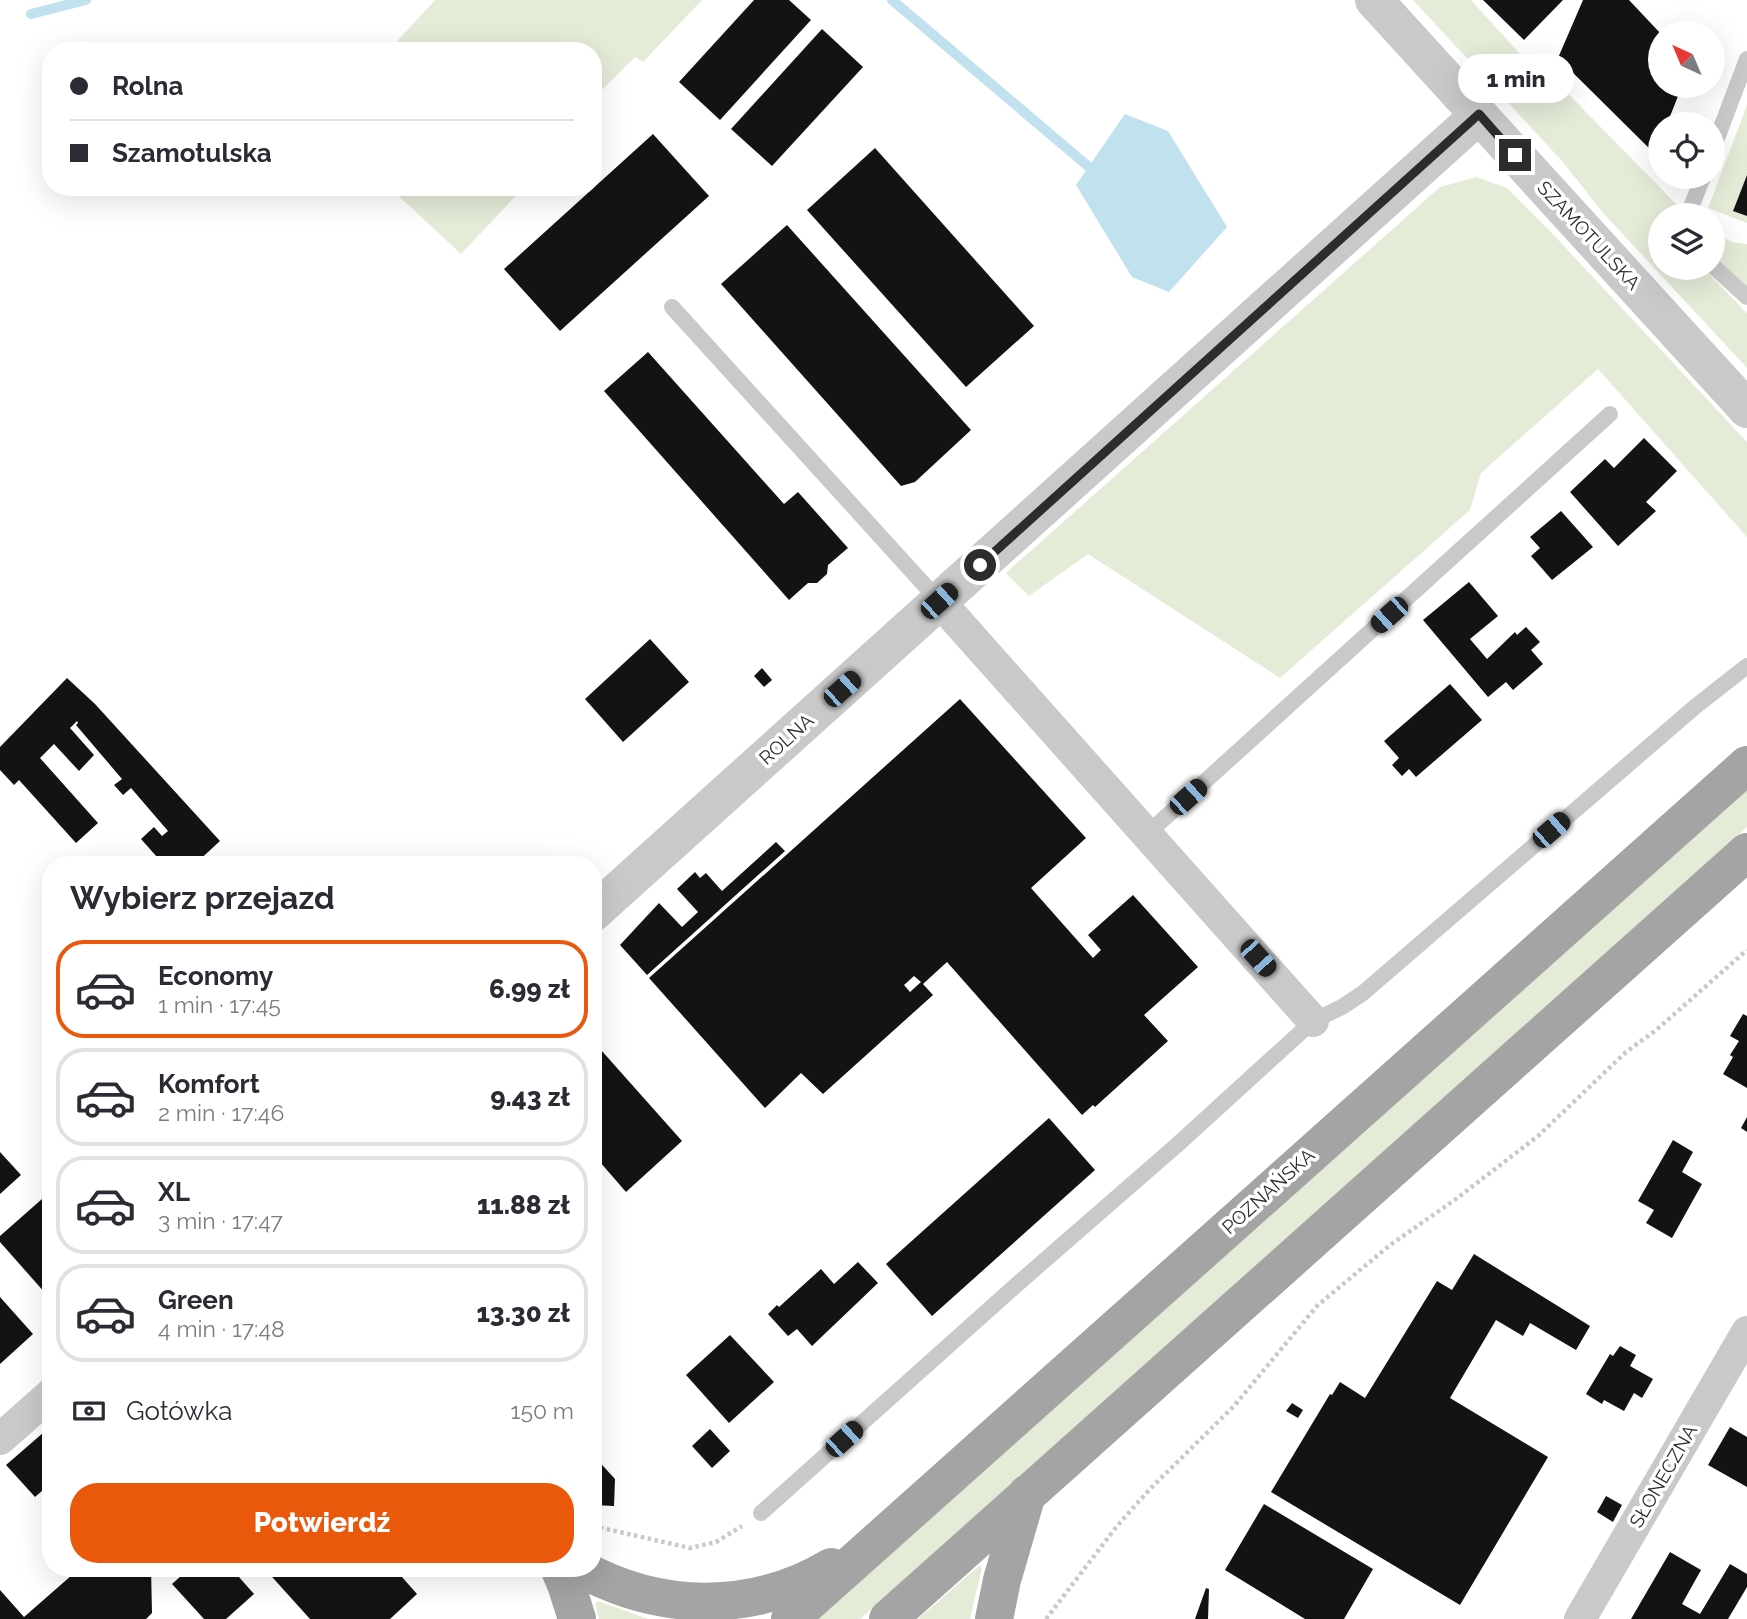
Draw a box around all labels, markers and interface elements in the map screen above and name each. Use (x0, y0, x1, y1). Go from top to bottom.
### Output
north arrow (1648, 21, 1726, 98)
map controls (1648, 21, 1725, 280)
callout: 1 min (1457, 54, 1573, 102)
text: 1 min (1486, 65, 1546, 92)
text: Rolna (112, 71, 183, 101)
button: locate (1648, 112, 1725, 189)
text: Szamotulska (112, 138, 272, 168)
route end (1499, 139, 1531, 171)
street label: SZAMOTULSKA (1533, 176, 1645, 294)
button: layers (1648, 203, 1725, 280)
route start (964, 549, 996, 581)
car (917, 579, 962, 623)
car (1367, 593, 1412, 637)
car (820, 667, 865, 711)
street label: ROLNA (754, 709, 818, 769)
car (1166, 775, 1211, 819)
car (1529, 808, 1574, 852)
text: Wybierz przejazd (70, 879, 335, 916)
car (1237, 935, 1280, 981)
icon: car (74, 958, 137, 1021)
text: Economy (158, 961, 273, 991)
text: 6.99 zł (489, 974, 570, 1004)
text: 1 min · 17:45 (158, 991, 281, 1018)
icon: car (74, 1066, 137, 1129)
text: Komfort (158, 1069, 260, 1099)
text: 9.43 zł (490, 1082, 570, 1112)
text: 2 min · 17:46 (158, 1099, 284, 1126)
street label: POZNAŃSKA (1217, 1144, 1319, 1238)
icon: car (74, 1174, 137, 1237)
text: XL (158, 1177, 190, 1207)
text: 11.88 zł (477, 1190, 570, 1220)
text: 3 min · 17:47 (158, 1207, 283, 1234)
icon: car (74, 1282, 137, 1345)
text: Green (158, 1285, 234, 1315)
text: 13.30 zł (476, 1298, 570, 1328)
text: 4 min · 17:48 (158, 1315, 285, 1342)
icon: cash (70, 1392, 108, 1430)
text: Gotówka (126, 1396, 232, 1426)
text: 150 m (511, 1397, 574, 1424)
car (822, 1417, 867, 1461)
street label: SŁONECZNA (1625, 1421, 1701, 1531)
button: Potwierdź (70, 1483, 574, 1563)

